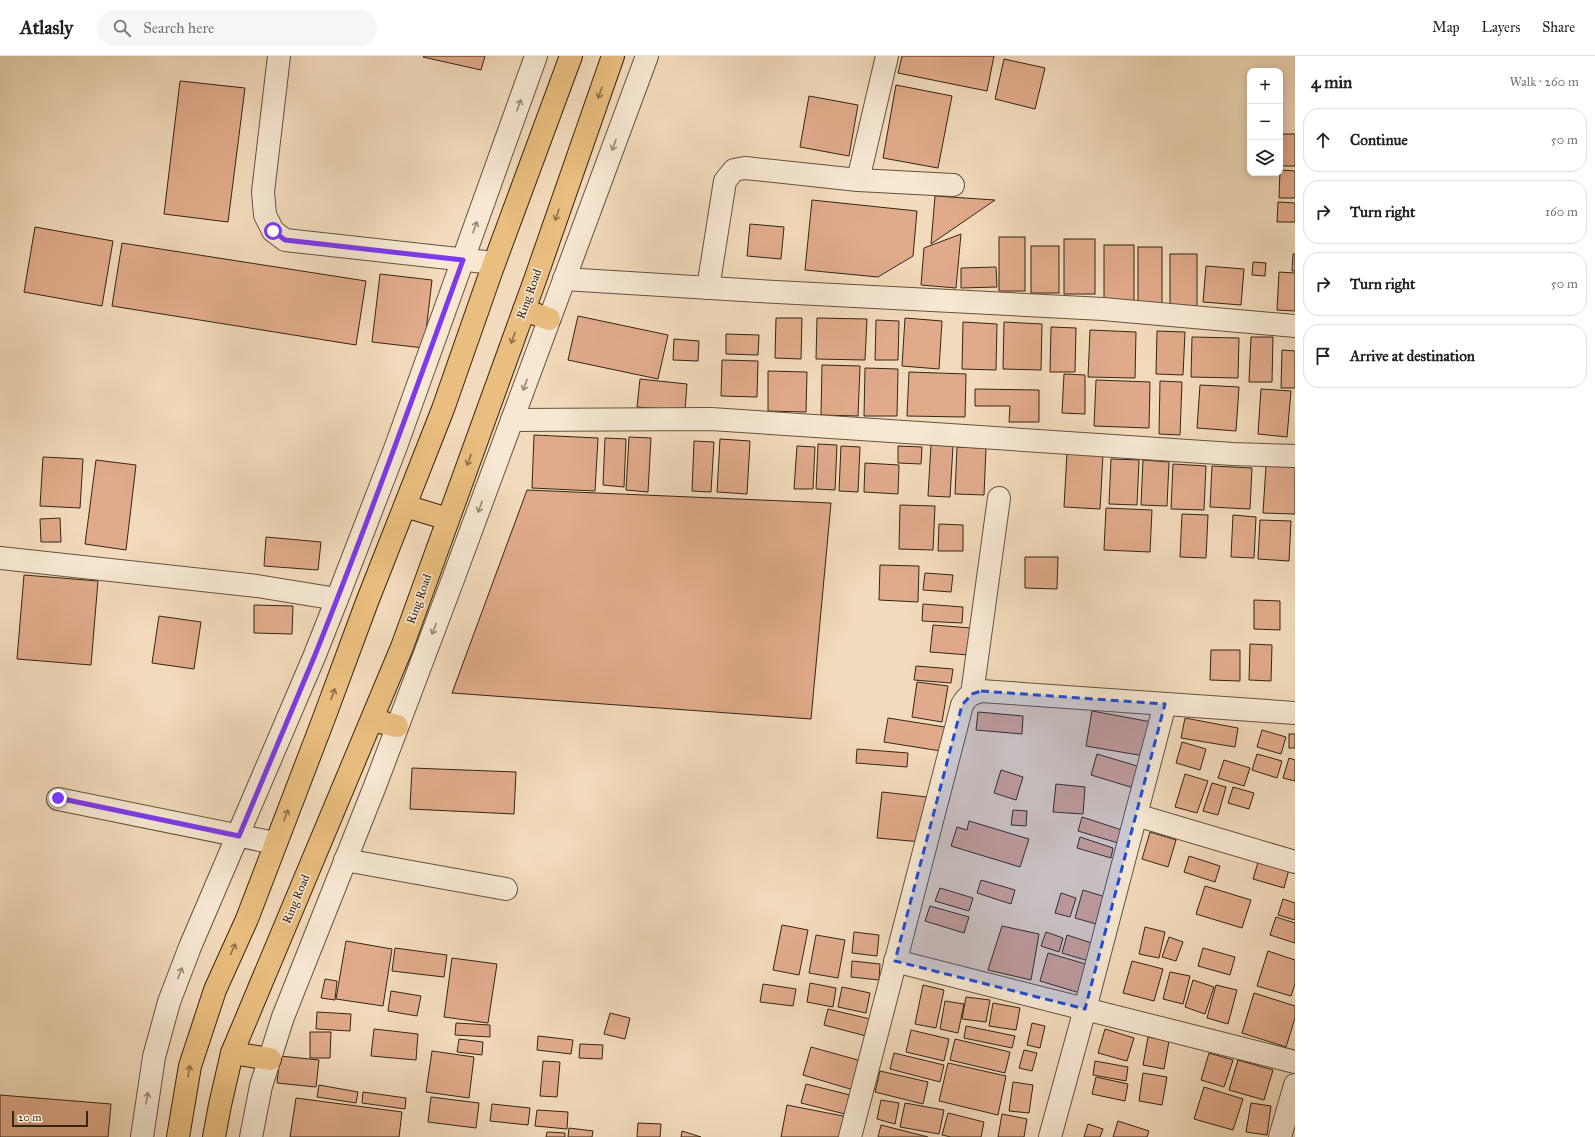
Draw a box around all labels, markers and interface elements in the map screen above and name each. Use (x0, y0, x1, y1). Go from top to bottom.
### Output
search box (97, 10, 377, 46)
text: Atlasly (20, 16, 73, 39)
icon: search (111, 17, 133, 39)
text: Search here (143, 19, 214, 37)
text: Map (1432, 19, 1460, 36)
text: Layers (1482, 19, 1520, 36)
text: Share (1542, 19, 1575, 36)
map controls (1247, 68, 1283, 176)
button: + (1247, 68, 1283, 104)
text: 4 min (1311, 72, 1352, 93)
text: Walk · 260 m (1509, 74, 1579, 90)
one-way arrow (596, 86, 604, 98)
one-way arrow (515, 99, 523, 111)
button: − (1247, 104, 1283, 140)
icon: ahead (1312, 129, 1334, 151)
text: Continue (1350, 131, 1408, 149)
text: 50 m (1551, 132, 1578, 148)
one-way arrow (609, 139, 617, 151)
button: layers (1247, 140, 1283, 176)
icon: right (1312, 201, 1334, 223)
text: Turn right (1350, 203, 1415, 221)
text: 160 m (1545, 204, 1578, 220)
one-way arrow (553, 209, 561, 221)
route start (264, 222, 282, 240)
one-way arrow (471, 222, 479, 234)
street label: Ring Road (514, 267, 545, 321)
icon: right (1312, 273, 1334, 295)
text: Turn right (1350, 275, 1415, 293)
text: 50 m (1551, 276, 1578, 292)
one-way arrow (509, 331, 517, 343)
icon: arrive (1312, 345, 1334, 367)
text: Arrive at destination (1350, 347, 1475, 365)
one-way arrow (521, 379, 528, 392)
one-way arrow (464, 454, 472, 466)
one-way arrow (475, 501, 483, 513)
street label: Ring Road (404, 572, 435, 626)
one-way arrow (430, 622, 438, 634)
one-way arrow (330, 688, 338, 700)
route end (49, 789, 67, 807)
one-way arrow (283, 810, 291, 822)
street label: Ring Road (279, 872, 314, 926)
one-way arrow (230, 943, 237, 955)
one-way arrow (177, 968, 185, 980)
one-way arrow (185, 1065, 193, 1078)
one-way arrow (143, 1092, 151, 1105)
scale bar (12, 1109, 88, 1128)
text: 20 m (18, 1111, 41, 1124)

